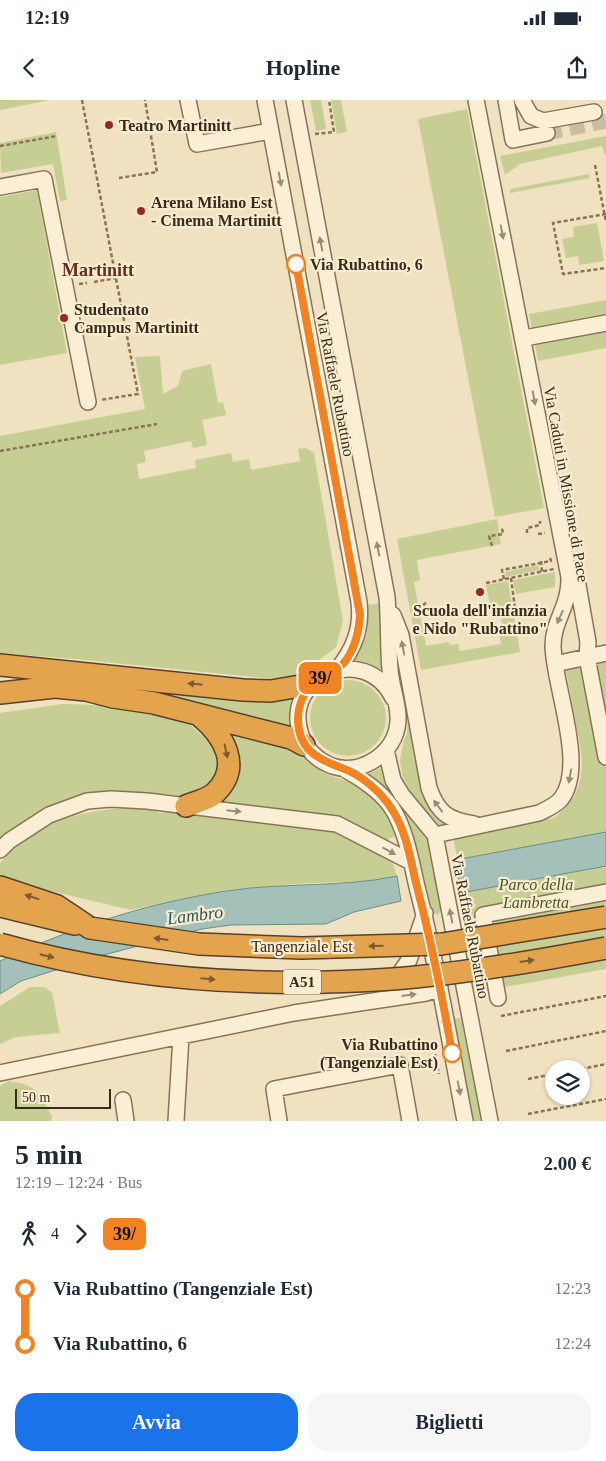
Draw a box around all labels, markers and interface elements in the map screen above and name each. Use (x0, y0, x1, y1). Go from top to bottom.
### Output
text: 12:19 (25, 7, 69, 28)
icon: back (15, 54, 43, 82)
icon: share (563, 54, 591, 82)
text: Hopline (266, 55, 340, 80)
place label: Teatro Martinitt (119, 117, 232, 134)
marker: Teatro Martinitt (103, 119, 115, 131)
one-way arrow (276, 171, 284, 187)
place label: Arena Milano Est - Cinema Martinitt (151, 194, 282, 229)
marker: Arena Milano Est - Cinema Martinitt (135, 205, 147, 217)
one-way arrow (498, 225, 506, 240)
one-way arrow (316, 236, 324, 252)
marker: Via Rubattino, 6 (286, 254, 306, 274)
place label: Via Rubattino, 6 (310, 256, 423, 273)
district label: Martinitt (62, 260, 134, 280)
place label: Studentato Campus Martinitt (74, 301, 200, 337)
street label: Via Raffaele Rubattino (313, 310, 358, 458)
marker: Studentato Campus Martinitt (58, 312, 70, 324)
street label: Via Caduti in Missione di Pace (541, 385, 592, 583)
one-way arrow (531, 390, 539, 406)
one-way arrow (374, 541, 382, 557)
marker: Scuola dell'infanzia e Nido "Rubattino" (474, 586, 486, 598)
place label: Scuola dell'infanzia e Nido "Rubattino" (412, 602, 548, 637)
one-way arrow (556, 610, 564, 624)
one-way arrow (399, 641, 407, 656)
line badge: 39/ (291, 662, 349, 694)
text: 39/ (308, 668, 332, 688)
one-way arrow (186, 680, 202, 688)
one-way arrow (222, 744, 230, 759)
one-way arrow (566, 769, 574, 785)
one-way arrow (433, 799, 443, 813)
one-way arrow (227, 807, 243, 815)
one-way arrow (382, 847, 397, 855)
street label: Via Raffaele Rubattino (448, 852, 493, 1000)
park label: Parco della Lambretta (498, 876, 573, 911)
one-way arrow (25, 893, 40, 900)
water label: Lambro (165, 902, 224, 928)
one-way arrow (447, 908, 455, 924)
one-way arrow (153, 935, 169, 943)
street label: Tangenziale Est (251, 938, 353, 956)
one-way arrow (368, 942, 384, 950)
one-way arrow (40, 952, 55, 960)
one-way arrow (519, 957, 535, 965)
road number: A51 (283, 970, 321, 994)
one-way arrow (200, 975, 216, 983)
one-way arrow (401, 991, 417, 999)
place label: Via Rubattino (Tangenziale Est) (320, 1036, 438, 1072)
marker: Via Rubattino (Tangenziale Est) (442, 1043, 462, 1063)
map controls (545, 1060, 590, 1105)
button: layers (545, 1060, 590, 1105)
one-way arrow (455, 1080, 463, 1095)
scale bar (15, 1086, 111, 1109)
text: 50 m (22, 1090, 50, 1105)
text: 5 min (15, 1139, 83, 1170)
text: 2.00 € (544, 1153, 591, 1174)
text: 12:19 – 12:24 · Bus (15, 1174, 142, 1191)
icon: walk (15, 1220, 43, 1248)
icon: forward (67, 1220, 95, 1248)
text: 39/ (113, 1224, 136, 1244)
text: 4 (51, 1225, 59, 1242)
text: Via Rubattino (Tangenziale Est) (53, 1278, 313, 1299)
text: 12:23 (555, 1280, 591, 1297)
text: Via Rubattino, 6 (53, 1333, 187, 1354)
text: 12:24 (555, 1335, 591, 1352)
button: Avvia (15, 1393, 298, 1451)
button: Biglietti (308, 1393, 591, 1451)

